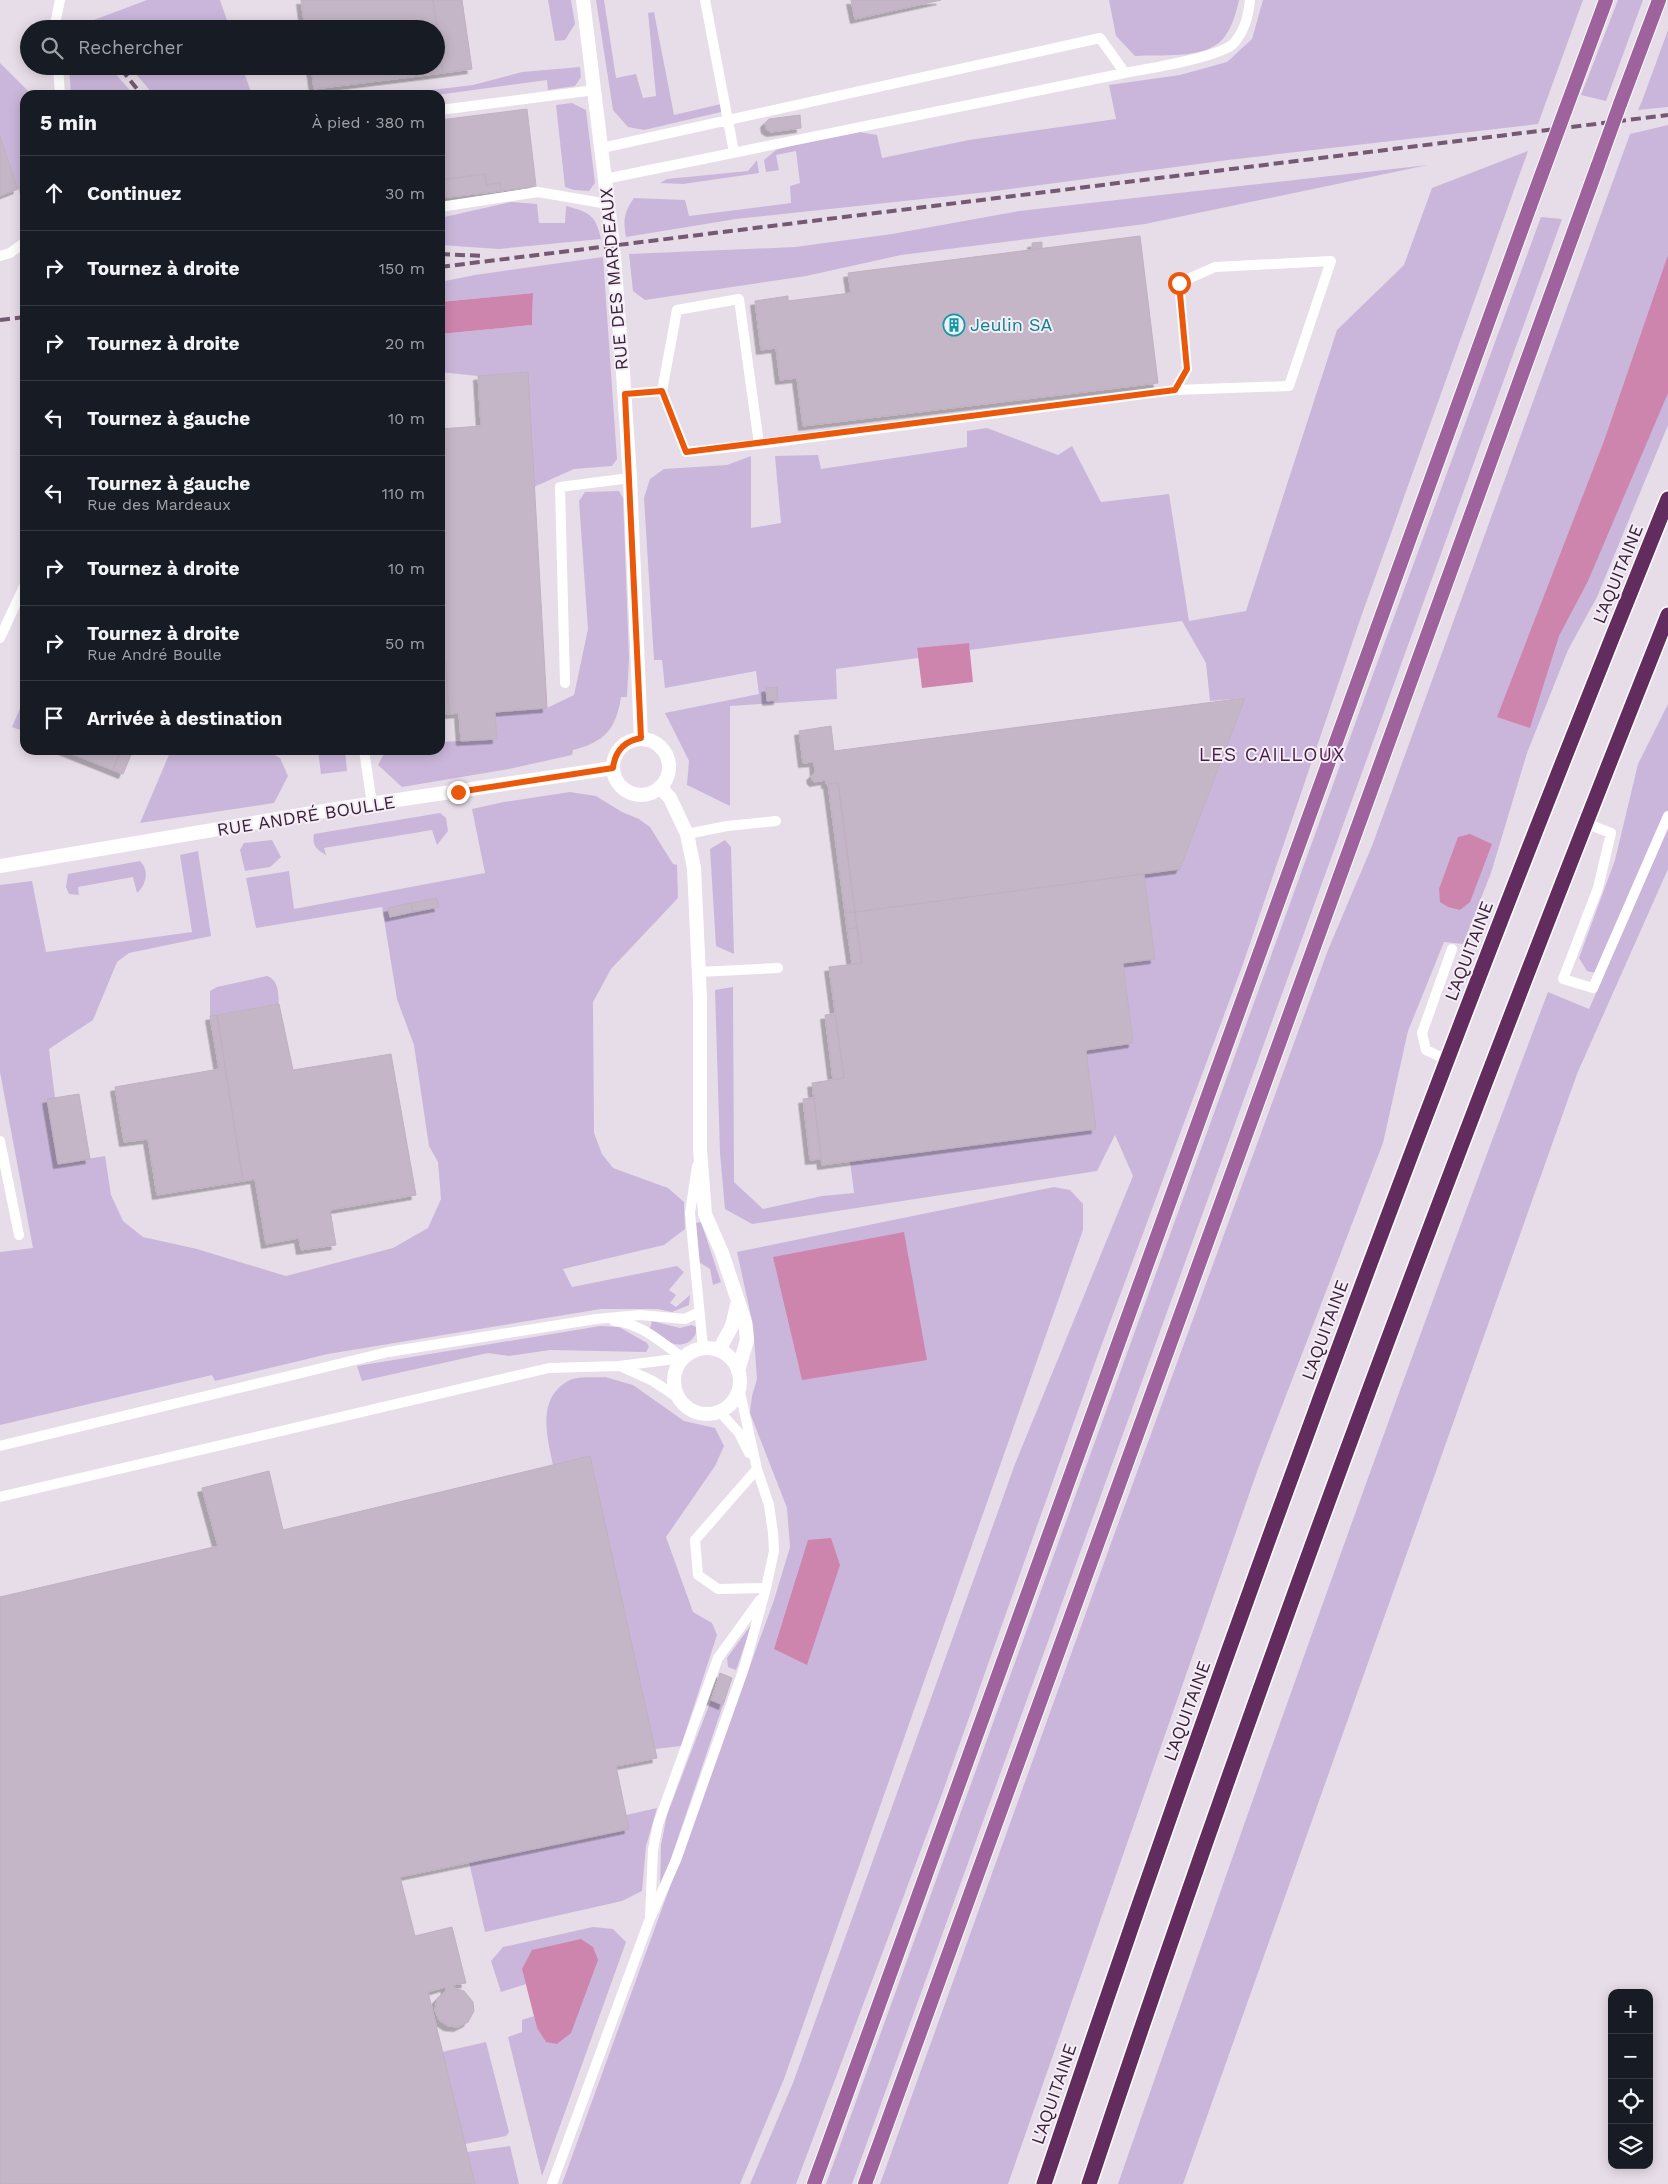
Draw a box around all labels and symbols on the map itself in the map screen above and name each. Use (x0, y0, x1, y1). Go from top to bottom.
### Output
street label: RUE DES MARDEAUX (595, 187, 632, 371)
route start (1168, 272, 1191, 295)
building icon: Jeulin SA (942, 313, 966, 337)
place label: Jeulin SA (970, 314, 1052, 335)
street label: L'AQUITAINE (1588, 521, 1647, 627)
district label: LES CAILLOUX (1199, 743, 1345, 766)
route end (447, 781, 470, 804)
street label: RUE ANDRÉ BOULLE (215, 791, 397, 840)
street label: L'AQUITAINE (1440, 898, 1497, 1004)
street label: L'AQUITAINE (1297, 1277, 1352, 1383)
street label: L'AQUITAINE (1159, 1658, 1214, 1764)
street label: L'AQUITAINE (1026, 2041, 1081, 2147)

